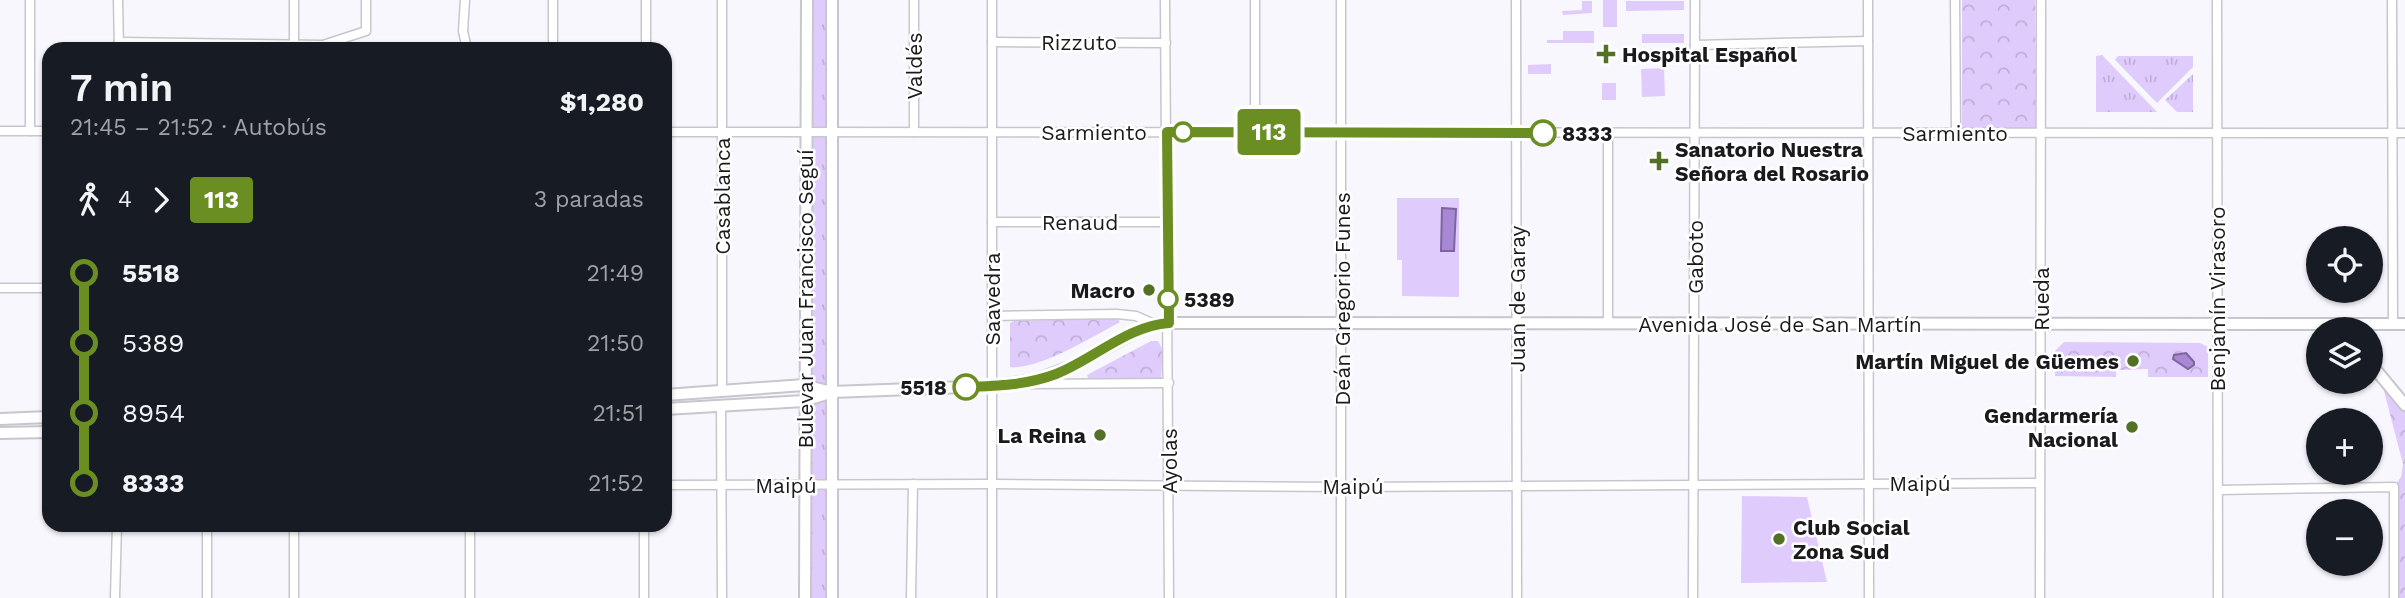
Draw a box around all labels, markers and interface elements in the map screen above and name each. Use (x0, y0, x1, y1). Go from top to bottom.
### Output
street label: Rizzuto (1041, 30, 1117, 55)
street label: Valdés (902, 32, 927, 100)
place label: Hospital Español (1622, 42, 1797, 67)
marker: Hospital Español (1596, 44, 1616, 64)
text: 7 min (70, 66, 173, 110)
text: $1,280 (560, 87, 644, 117)
line badge: 113 (1229, 109, 1309, 155)
text: 21:45 – 21:52 · Autobús (70, 114, 327, 141)
text: 113 (1252, 118, 1286, 146)
street label: Sarmiento (1041, 120, 1147, 145)
marker: 8333 (1530, 120, 1556, 146)
place label: 8333 (1562, 121, 1612, 146)
street label: Sarmiento (1902, 121, 2008, 146)
unlabelled marker (1173, 122, 1193, 142)
street label: Casablanca (710, 137, 735, 255)
place label: Sanatorio Nuestra Señora del Rosario (1675, 137, 1869, 186)
street label: Bulevar Juan Francisco Seguí (793, 149, 818, 449)
marker: Sanatorio Nuestra Señora del Rosario (1649, 151, 1669, 171)
icon: walk (70, 181, 108, 219)
icon: forward (142, 181, 180, 219)
text: 4 (118, 186, 132, 213)
text: 113 (204, 186, 239, 214)
text: 3 paradas (534, 186, 644, 213)
street label: Deán Gregorio Funes (1330, 192, 1355, 406)
street label: Benjamín Virasoro (2205, 206, 2230, 392)
street label: Renaud (1042, 210, 1118, 235)
street label: Gaboto (1683, 220, 1708, 294)
street label: Juan de Garay (1505, 226, 1530, 372)
map controls (2306, 226, 2383, 576)
button: locate (2306, 226, 2383, 303)
street label: Saavedra (980, 252, 1005, 346)
text: 5518 (122, 258, 180, 288)
text: 21:49 (587, 260, 644, 287)
street label: Rueda (2029, 267, 2054, 331)
place label: Macro (1070, 278, 1135, 303)
marker: Macro (1141, 282, 1157, 298)
place label: 5389 (1184, 287, 1235, 312)
marker: 5389 (1158, 289, 1178, 309)
street label: Avenida José de San Martín (1638, 312, 1922, 337)
button: layers (2306, 317, 2383, 394)
text: 5389 (122, 328, 184, 358)
text: 21:50 (587, 330, 644, 357)
place label: Martín Miguel de Güemes (1855, 349, 2119, 374)
marker: Martín Miguel de Güemes (2125, 353, 2141, 369)
marker: 5518 (953, 374, 979, 400)
place label: 5518 (900, 375, 947, 400)
text: 8954 (122, 398, 185, 428)
text: 21:51 (592, 400, 644, 427)
place label: Gendarmería Nacional (1984, 403, 2119, 452)
button: + (2306, 408, 2383, 485)
marker: Gendarmería Nacional (2124, 419, 2140, 435)
place label: La Reina (998, 423, 1087, 448)
marker: La Reina (1092, 427, 1108, 443)
street label: Ayolas (1157, 428, 1182, 494)
text: 8333 (122, 468, 184, 498)
text: 21:52 (588, 470, 644, 497)
street label: Maipú (1889, 471, 1951, 496)
street label: Maipú (755, 473, 817, 498)
street label: Maipú (1322, 474, 1384, 499)
button: − (2306, 499, 2383, 576)
place label: Club Social Zona Sud (1793, 515, 1910, 564)
marker: Club Social Zona Sud (1771, 531, 1787, 547)

